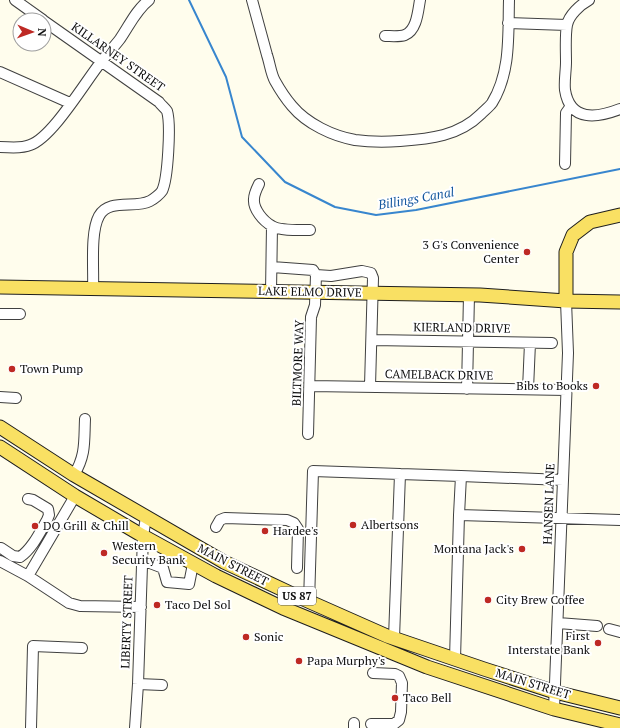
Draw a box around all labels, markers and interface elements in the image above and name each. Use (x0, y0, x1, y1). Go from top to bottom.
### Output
north arrow (12, 12, 52, 52)
street label: KILLARNEY STREET (69, 19, 168, 95)
text: N (35, 28, 49, 37)
water label: Billings Canal (375, 182, 456, 214)
place label: 3 G's Convenience Center (423, 237, 519, 266)
marker: 3 G's Convenience Center (522, 247, 532, 257)
street label: LAKE ELMO DRIVE (258, 283, 362, 300)
street label: BILTMORE WAY (288, 319, 307, 406)
street label: KIERLAND DRIVE (413, 319, 511, 336)
place label: Town Pump (20, 361, 83, 376)
marker: Town Pump (7, 364, 17, 374)
street label: CAMELBACK DRIVE (385, 366, 493, 383)
place label: Bibs to Books (516, 378, 588, 393)
marker: Bibs to Books (591, 381, 601, 391)
street label: HANSEN LANE (540, 463, 557, 545)
place label: Albertsons (361, 517, 419, 532)
place label: DQ Grill & Chill (43, 518, 129, 533)
marker: Albertsons (348, 520, 358, 530)
marker: DQ Grill & Chill (30, 521, 40, 531)
place label: Hardee's (273, 523, 318, 538)
marker: Hardee's (260, 526, 270, 536)
place label: Western Security Bank (112, 538, 186, 567)
street label: MAIN STREET (195, 540, 272, 589)
place label: Montana Jack's (434, 541, 514, 556)
marker: Montana Jack's (517, 544, 527, 554)
marker: Western Security Bank (99, 548, 109, 558)
street label: LIBERTY STREET (117, 575, 136, 669)
road number: US 87 (278, 587, 316, 605)
place label: City Brew Coffee (496, 592, 585, 607)
marker: City Brew Coffee (483, 595, 493, 605)
place label: Taco Del Sol (165, 597, 231, 612)
marker: Taco Del Sol (152, 600, 162, 610)
place label: First Interstate Bank (508, 628, 591, 657)
place label: Sonic (254, 629, 284, 644)
marker: Sonic (241, 632, 251, 642)
marker: First Interstate Bank (593, 638, 603, 648)
place label: Papa Murphy's (307, 653, 385, 668)
marker: Papa Murphy's (294, 656, 304, 666)
street label: MAIN STREET (494, 665, 573, 702)
place label: Taco Bell (403, 690, 452, 705)
marker: Taco Bell (390, 693, 400, 703)

